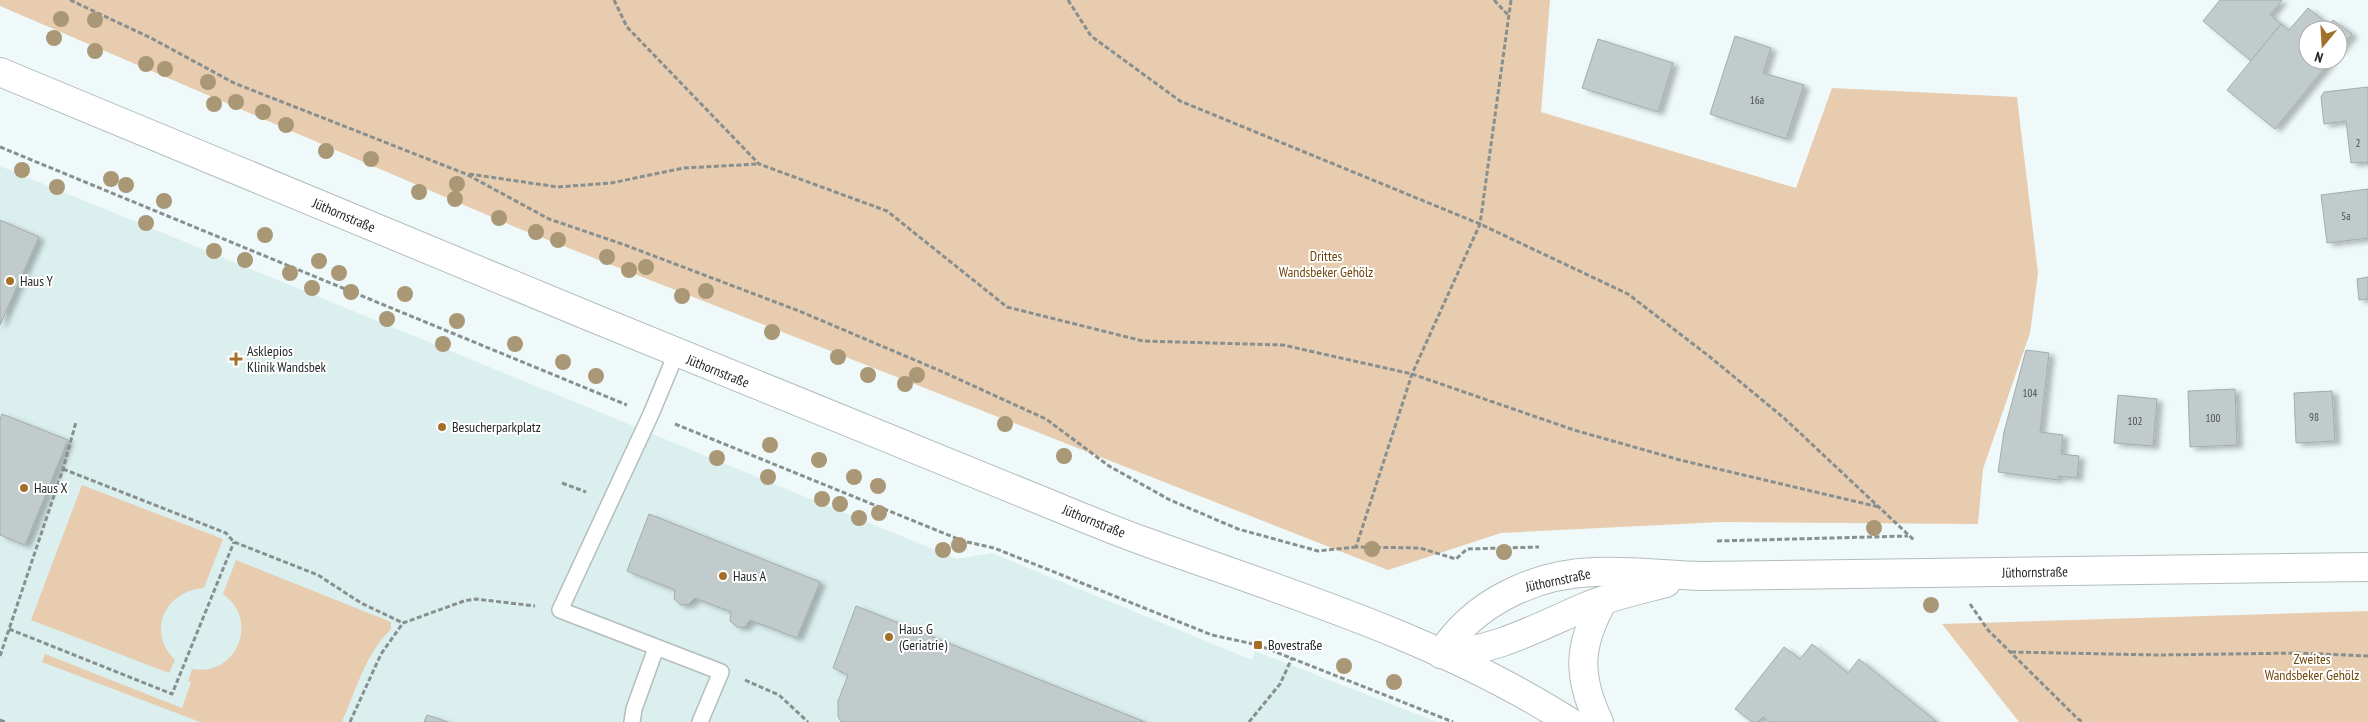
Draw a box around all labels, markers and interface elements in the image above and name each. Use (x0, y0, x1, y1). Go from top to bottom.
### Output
north arrow (2298, 20, 2348, 70)
text: N (2313, 48, 2325, 67)
house number: 16a (1750, 93, 1764, 107)
house number: 2 (2356, 136, 2361, 150)
street label: Jüthornstraße (309, 193, 378, 236)
house number: 5a (2341, 209, 2351, 223)
park label: Drittes Wandsbeker Gehölz (1279, 247, 1373, 281)
place label: Haus Y (20, 272, 54, 290)
marker: Haus Y (4, 275, 16, 287)
place label: Asklepios Klinik Wandsbek (247, 342, 327, 376)
street label: Jüthornstraße (683, 350, 752, 392)
marker: Asklepios Klinik Wandsbek (229, 352, 243, 366)
house number: 104 (2023, 386, 2037, 400)
house number: 98 (2309, 410, 2319, 424)
house number: 100 (2206, 411, 2220, 425)
house number: 102 (2128, 414, 2142, 428)
place label: Besucherparkplatz (452, 418, 541, 436)
marker: Besucherparkplatz (436, 421, 448, 433)
place label: Haus X (34, 479, 68, 497)
marker: Haus X (18, 482, 30, 494)
street label: Jüthornstraße (1059, 500, 1128, 542)
street label: Jüthornstraße (2001, 562, 2068, 582)
street label: Jüthornstraße (1523, 564, 1592, 596)
place label: Haus A (733, 567, 767, 585)
marker: Haus A (717, 570, 729, 582)
place label: Haus G (Geriatrie) (899, 620, 948, 654)
marker: Haus G (Geriatrie) (883, 631, 895, 643)
place label: Bovestraße (1268, 636, 1323, 654)
marker: Bovestraße (1252, 639, 1264, 651)
park label: Zweites Wandsbeker Gehölz (2265, 650, 2359, 684)

